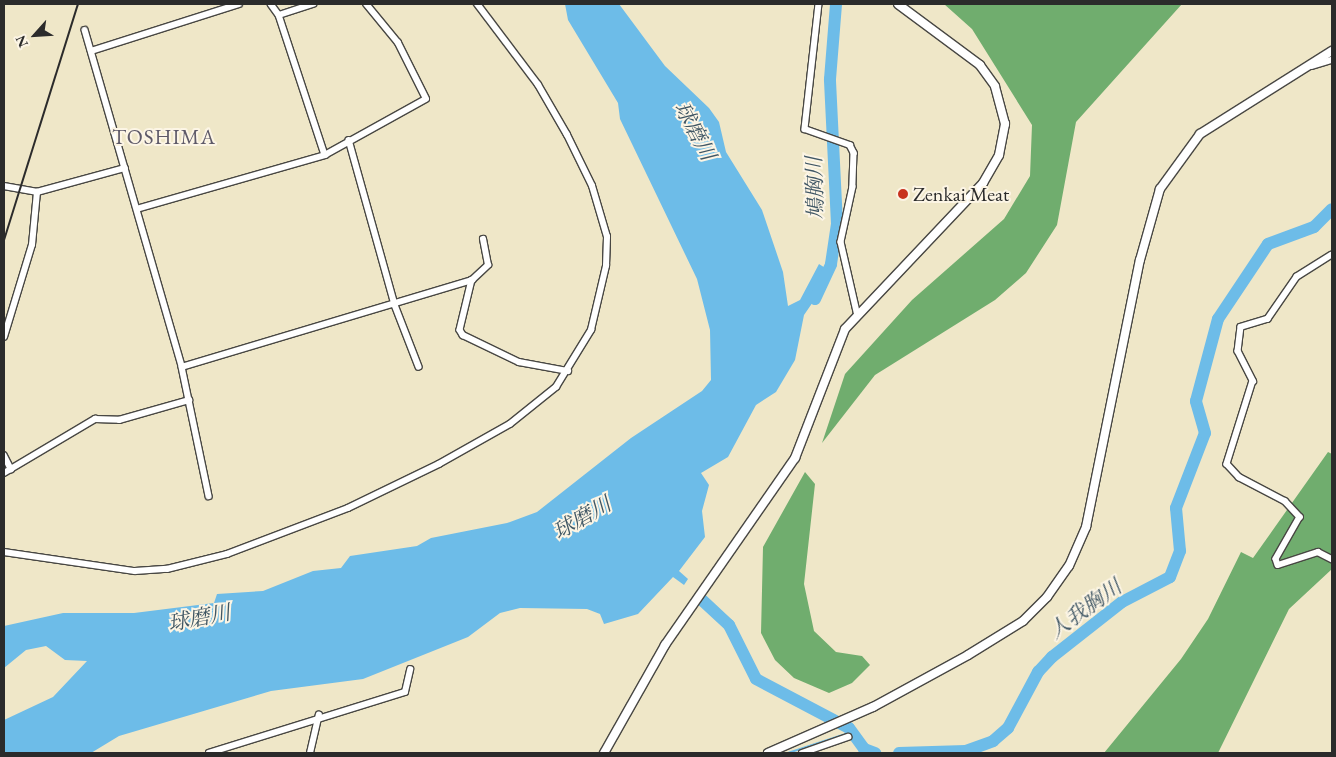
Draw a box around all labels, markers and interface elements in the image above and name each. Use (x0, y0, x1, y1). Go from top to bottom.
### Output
north arrow (10, 10, 60, 60)
text: N (11, 33, 32, 51)
water label: 球磨川 (669, 97, 721, 165)
district label: TOSHIMA (111, 124, 217, 150)
water label: 鳩胸川 (801, 156, 829, 220)
place label: Zenkai Meat (913, 182, 1009, 206)
marker: Zenkai Meat (897, 188, 909, 200)
water label: 球磨川 (548, 491, 616, 545)
water label: 人我胸川 (1044, 574, 1126, 644)
water label: 球磨川 (166, 600, 232, 636)

